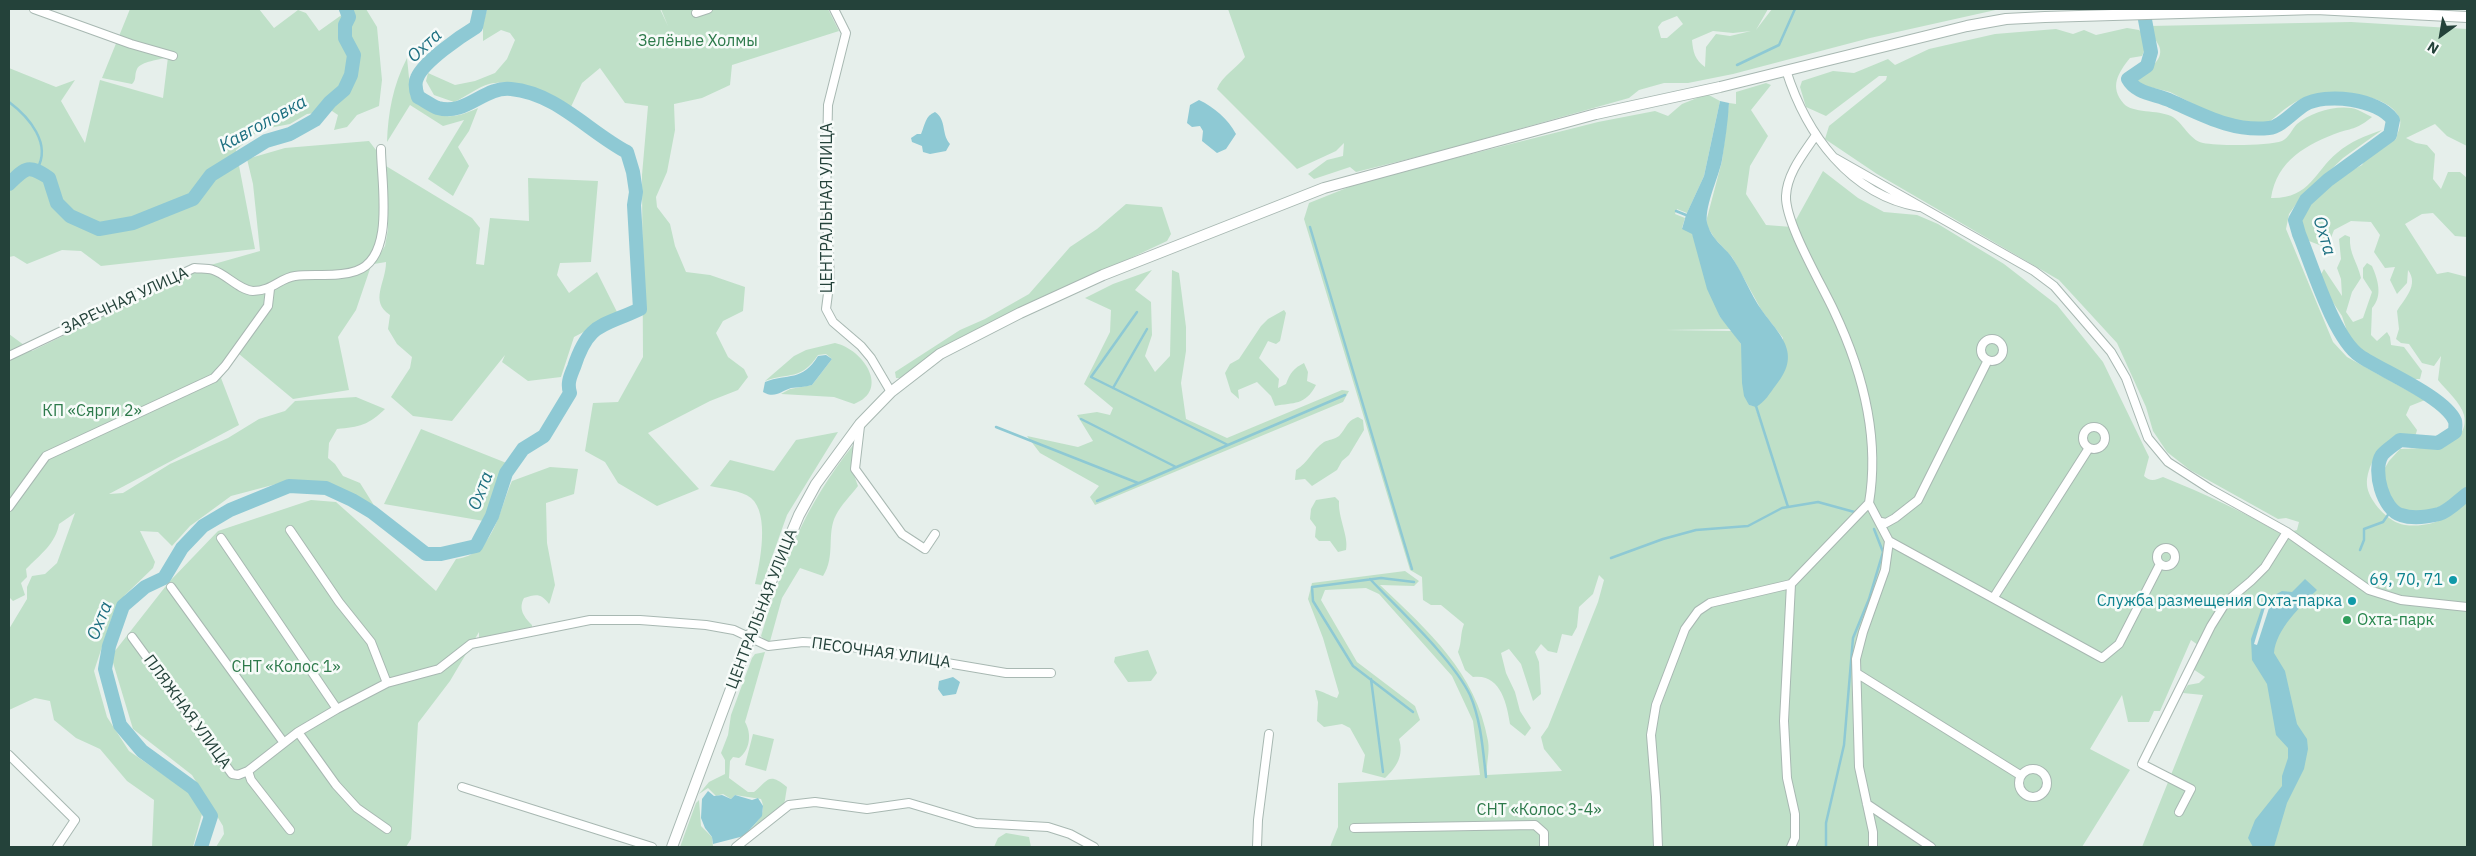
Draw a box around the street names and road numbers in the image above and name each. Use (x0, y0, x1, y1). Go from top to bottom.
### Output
street label: ЦЕНТРАЛЬНАЯ УЛИЦА (817, 123, 837, 293)
street label: ЗАРЕЧНАЯ УЛИЦА (59, 263, 191, 339)
street label: ЦЕНТРАЛЬНАЯ УЛИЦА (723, 526, 801, 692)
street label: ПЕСОЧНАЯ УЛИЦА (810, 634, 952, 672)
street label: ПЛЯЖНАЯ УЛИЦА (139, 651, 235, 773)

